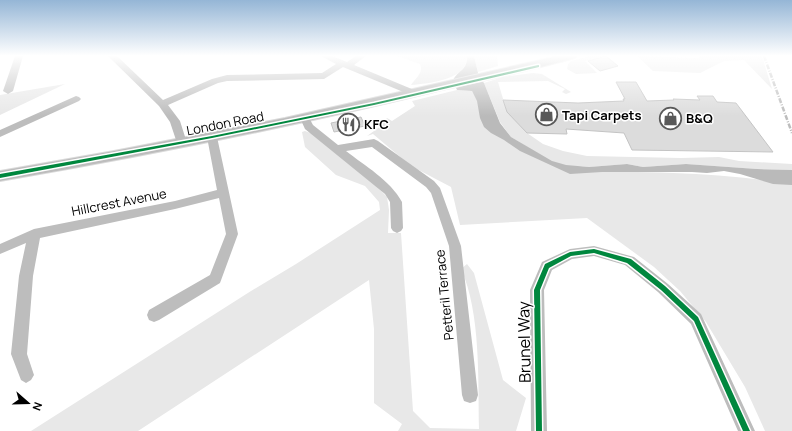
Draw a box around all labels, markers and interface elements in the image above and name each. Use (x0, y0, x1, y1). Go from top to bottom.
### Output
shop icon: Tapi Carpets (534, 102, 560, 128)
shop icon: B&Q (658, 105, 684, 131)
place label: Tapi Carpets (562, 106, 642, 124)
street label: London Road (185, 107, 265, 139)
place label: B&Q (686, 109, 713, 127)
restaurant icon: KFC (335, 111, 361, 137)
place label: KFC (364, 115, 389, 133)
street label: Hillcrest Avenue (70, 184, 168, 220)
street label: Petteril Terrace (430, 248, 458, 341)
street label: Brunel Way (512, 300, 536, 383)
north arrow (8, 383, 48, 423)
text: N (29, 400, 46, 413)

